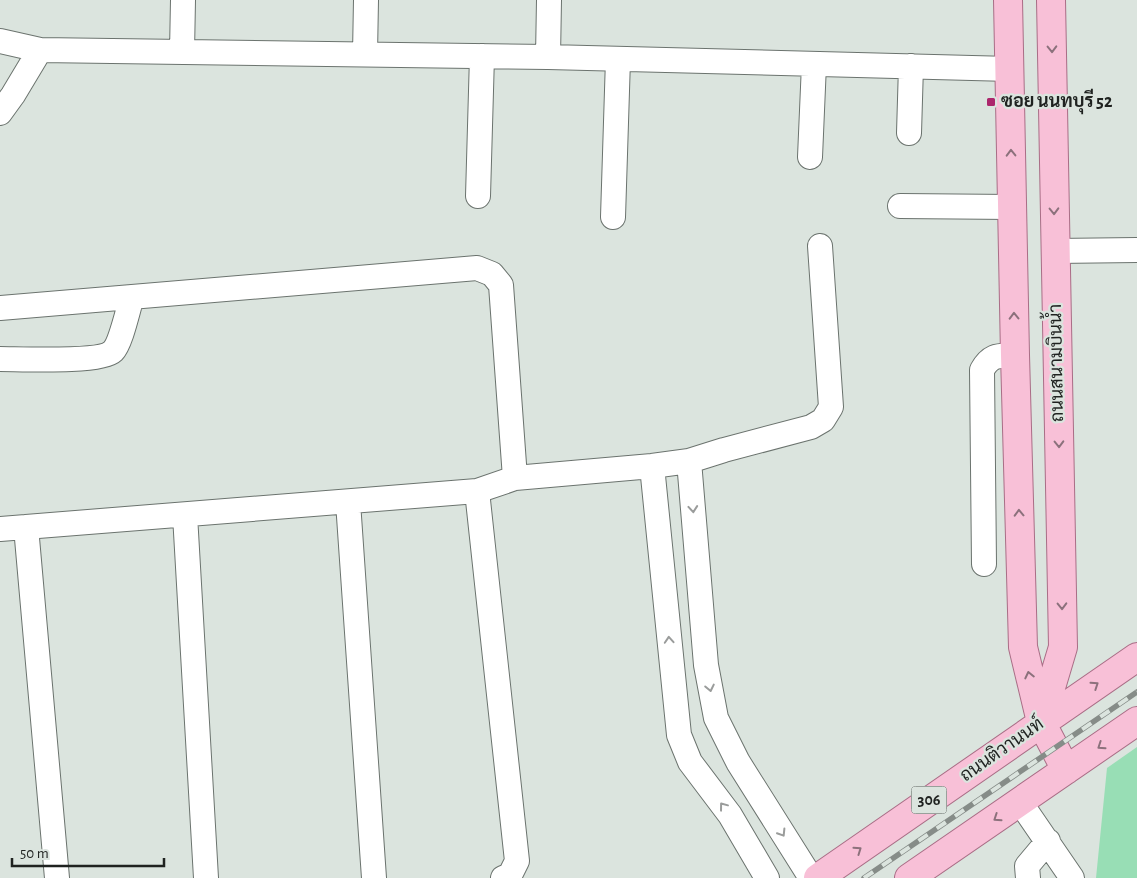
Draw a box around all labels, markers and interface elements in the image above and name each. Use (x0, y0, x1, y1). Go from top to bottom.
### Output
one-way arrow (1047, 45, 1057, 53)
place label: ซอย นนทบุรี 52 (1001, 88, 1113, 115)
marker: ซอย นนทบุรี 52 (985, 96, 997, 108)
one-way arrow (1006, 149, 1016, 157)
one-way arrow (1049, 208, 1059, 215)
street label: ถนนสนามบินน้ำ (1039, 304, 1067, 422)
one-way arrow (1009, 312, 1019, 320)
one-way arrow (1054, 440, 1064, 448)
one-way arrow (687, 506, 698, 514)
one-way arrow (1014, 509, 1024, 516)
one-way arrow (1057, 602, 1067, 610)
one-way arrow (664, 636, 675, 644)
one-way arrow (1024, 670, 1035, 679)
one-way arrow (1090, 682, 1099, 691)
one-way arrow (705, 684, 715, 693)
street label: ถนนติวานนท์ (954, 711, 1047, 785)
one-way arrow (1098, 740, 1107, 749)
road number: 306 (912, 786, 946, 814)
one-way arrow (720, 802, 729, 812)
one-way arrow (993, 812, 1003, 821)
one-way arrow (776, 827, 786, 836)
scale bar (12, 836, 165, 868)
text: 50 m (20, 846, 49, 861)
one-way arrow (852, 847, 862, 856)

